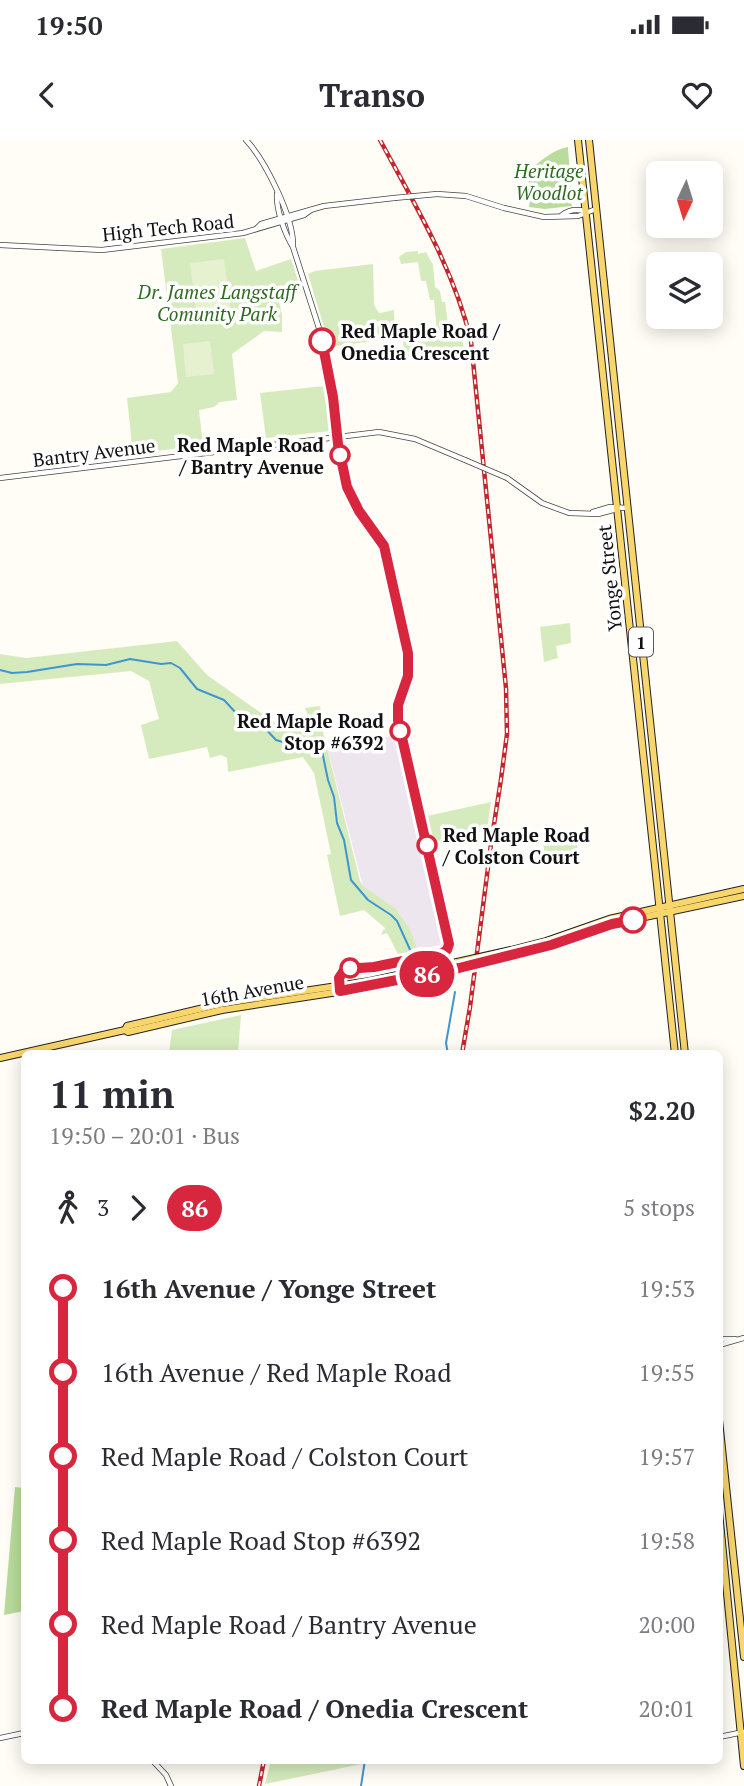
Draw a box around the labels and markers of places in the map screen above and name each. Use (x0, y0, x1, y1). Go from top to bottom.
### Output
place label: Red Maple Road / Onedia Crescent (341, 318, 501, 365)
marker: Red Maple Road / Onedia Crescent (309, 328, 335, 354)
place label: Red Maple Road / Bantry Avenue (177, 432, 325, 479)
marker: Red Maple Road / Bantry Avenue (330, 445, 350, 465)
place label: Red Maple Road Stop #6392 (237, 708, 385, 755)
marker: Red Maple Road Stop #6392 (390, 721, 410, 741)
place label: Red Maple Road / Colston Court (442, 822, 591, 869)
marker: Red Maple Road / Colston Court (417, 835, 437, 855)
unlabelled marker (620, 907, 646, 933)
unlabelled marker (340, 958, 360, 978)

